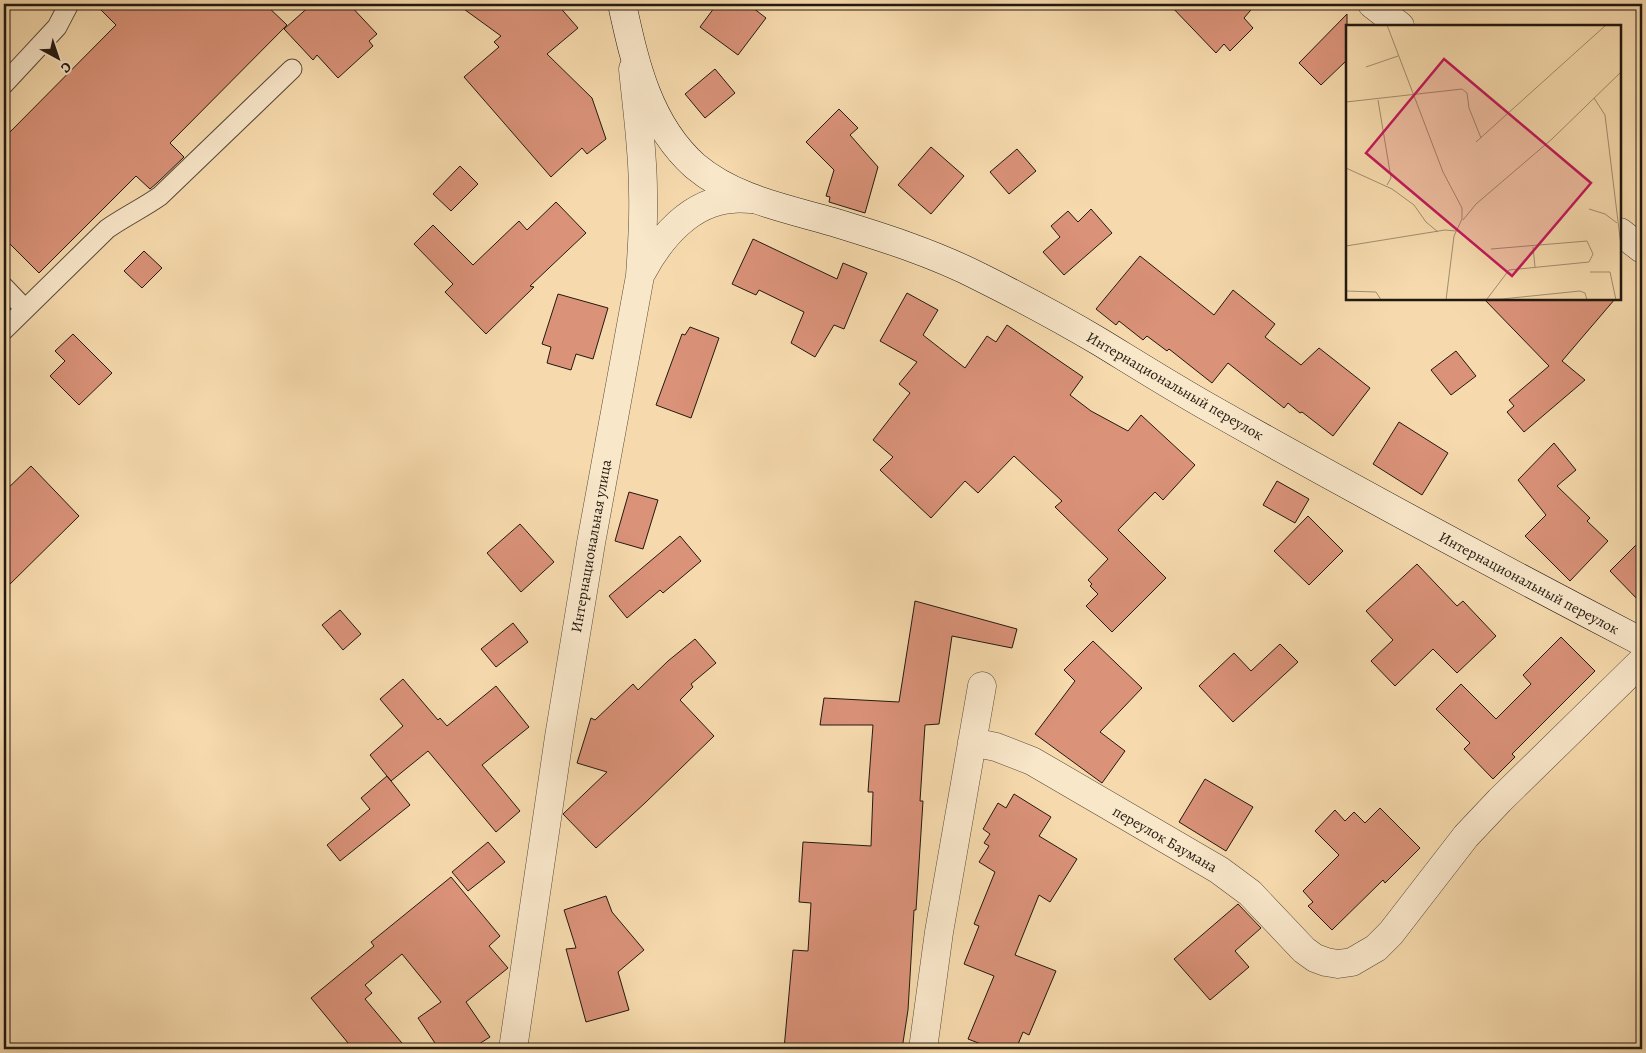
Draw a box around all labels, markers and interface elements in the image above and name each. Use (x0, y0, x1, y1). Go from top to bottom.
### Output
inset map (1346, 25, 1621, 300)
north arrow (32, 32, 82, 82)
text: С (56, 58, 75, 78)
street label: Интернациональный переулок (1083, 327, 1267, 445)
street label: Интернациональная улица (566, 458, 616, 634)
street label: Интернациональный переулок (1435, 527, 1623, 639)
street label: переулок Баумана (1109, 801, 1221, 877)

